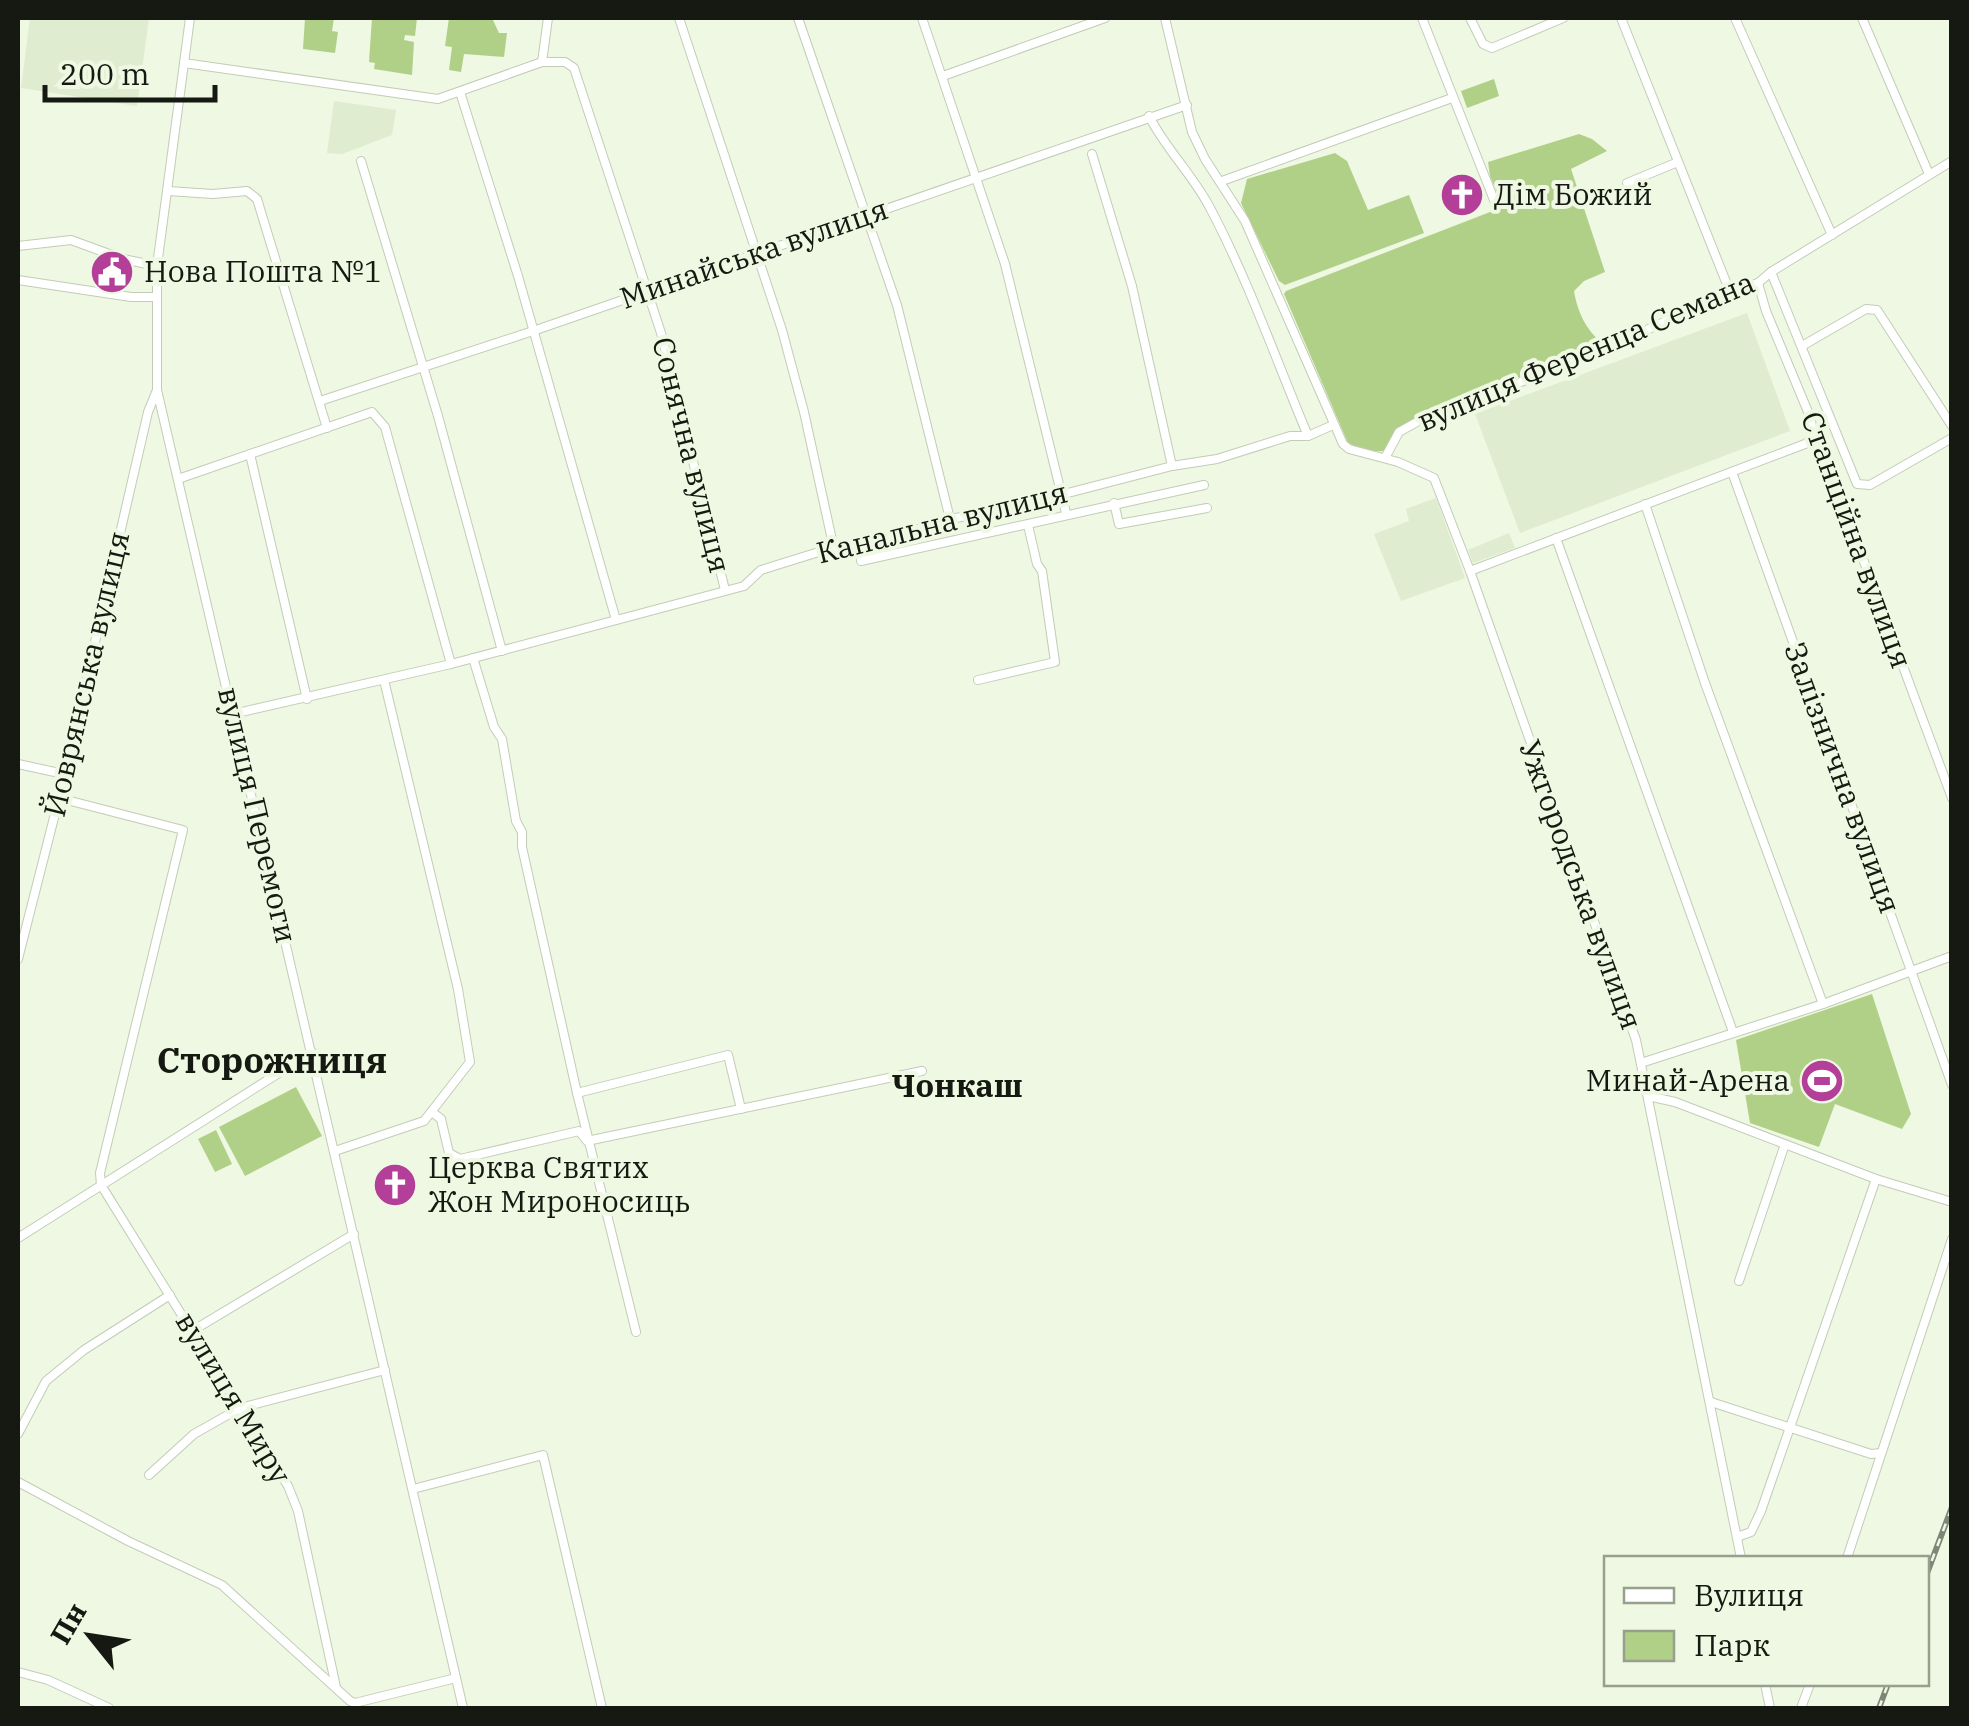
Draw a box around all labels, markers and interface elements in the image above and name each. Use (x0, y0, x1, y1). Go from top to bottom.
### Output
scale bar (45, 40, 215, 102)
text: 200 m (60, 54, 150, 93)
church icon: Дім Божий (1439, 172, 1485, 218)
place label: Дім Божий (1494, 174, 1653, 213)
street label: Минайська вулиця (614, 188, 893, 317)
public building icon: Нова Пошта №1 (89, 249, 135, 295)
place label: Нова Пошта №1 (144, 251, 382, 290)
street label: вулиця Ференца Семана (1411, 262, 1760, 439)
street label: Сонячна вулиця (644, 333, 741, 577)
street label: Станційна вулиця (1793, 406, 1922, 673)
street label: Канальна вулиця (812, 472, 1071, 572)
street label: Йоврянська вулиця (34, 527, 137, 820)
street label: Залізнична вулиця (1776, 637, 1911, 918)
street label: вулиця Перемоги (210, 683, 307, 947)
street label: Ужгородська вулиця (1511, 734, 1652, 1035)
district label: Сторожниця (157, 1037, 387, 1083)
sports icon: Минай-Арена (1799, 1058, 1845, 1104)
place label: Минай-Арена (1586, 1060, 1790, 1099)
district label: Чонкаш (891, 1064, 1023, 1106)
place label: Церква Святих Жон Мироносиць (428, 1147, 690, 1220)
church icon: Церква Святих Жон Мироносиць (372, 1162, 418, 1208)
street label: вулиця Миру (168, 1304, 301, 1490)
legend (1604, 1556, 1929, 1686)
text: Вулиця (1694, 1575, 1804, 1614)
north arrow (40, 1586, 140, 1686)
text: Пн (41, 1596, 94, 1651)
text: Парк (1694, 1625, 1770, 1664)

